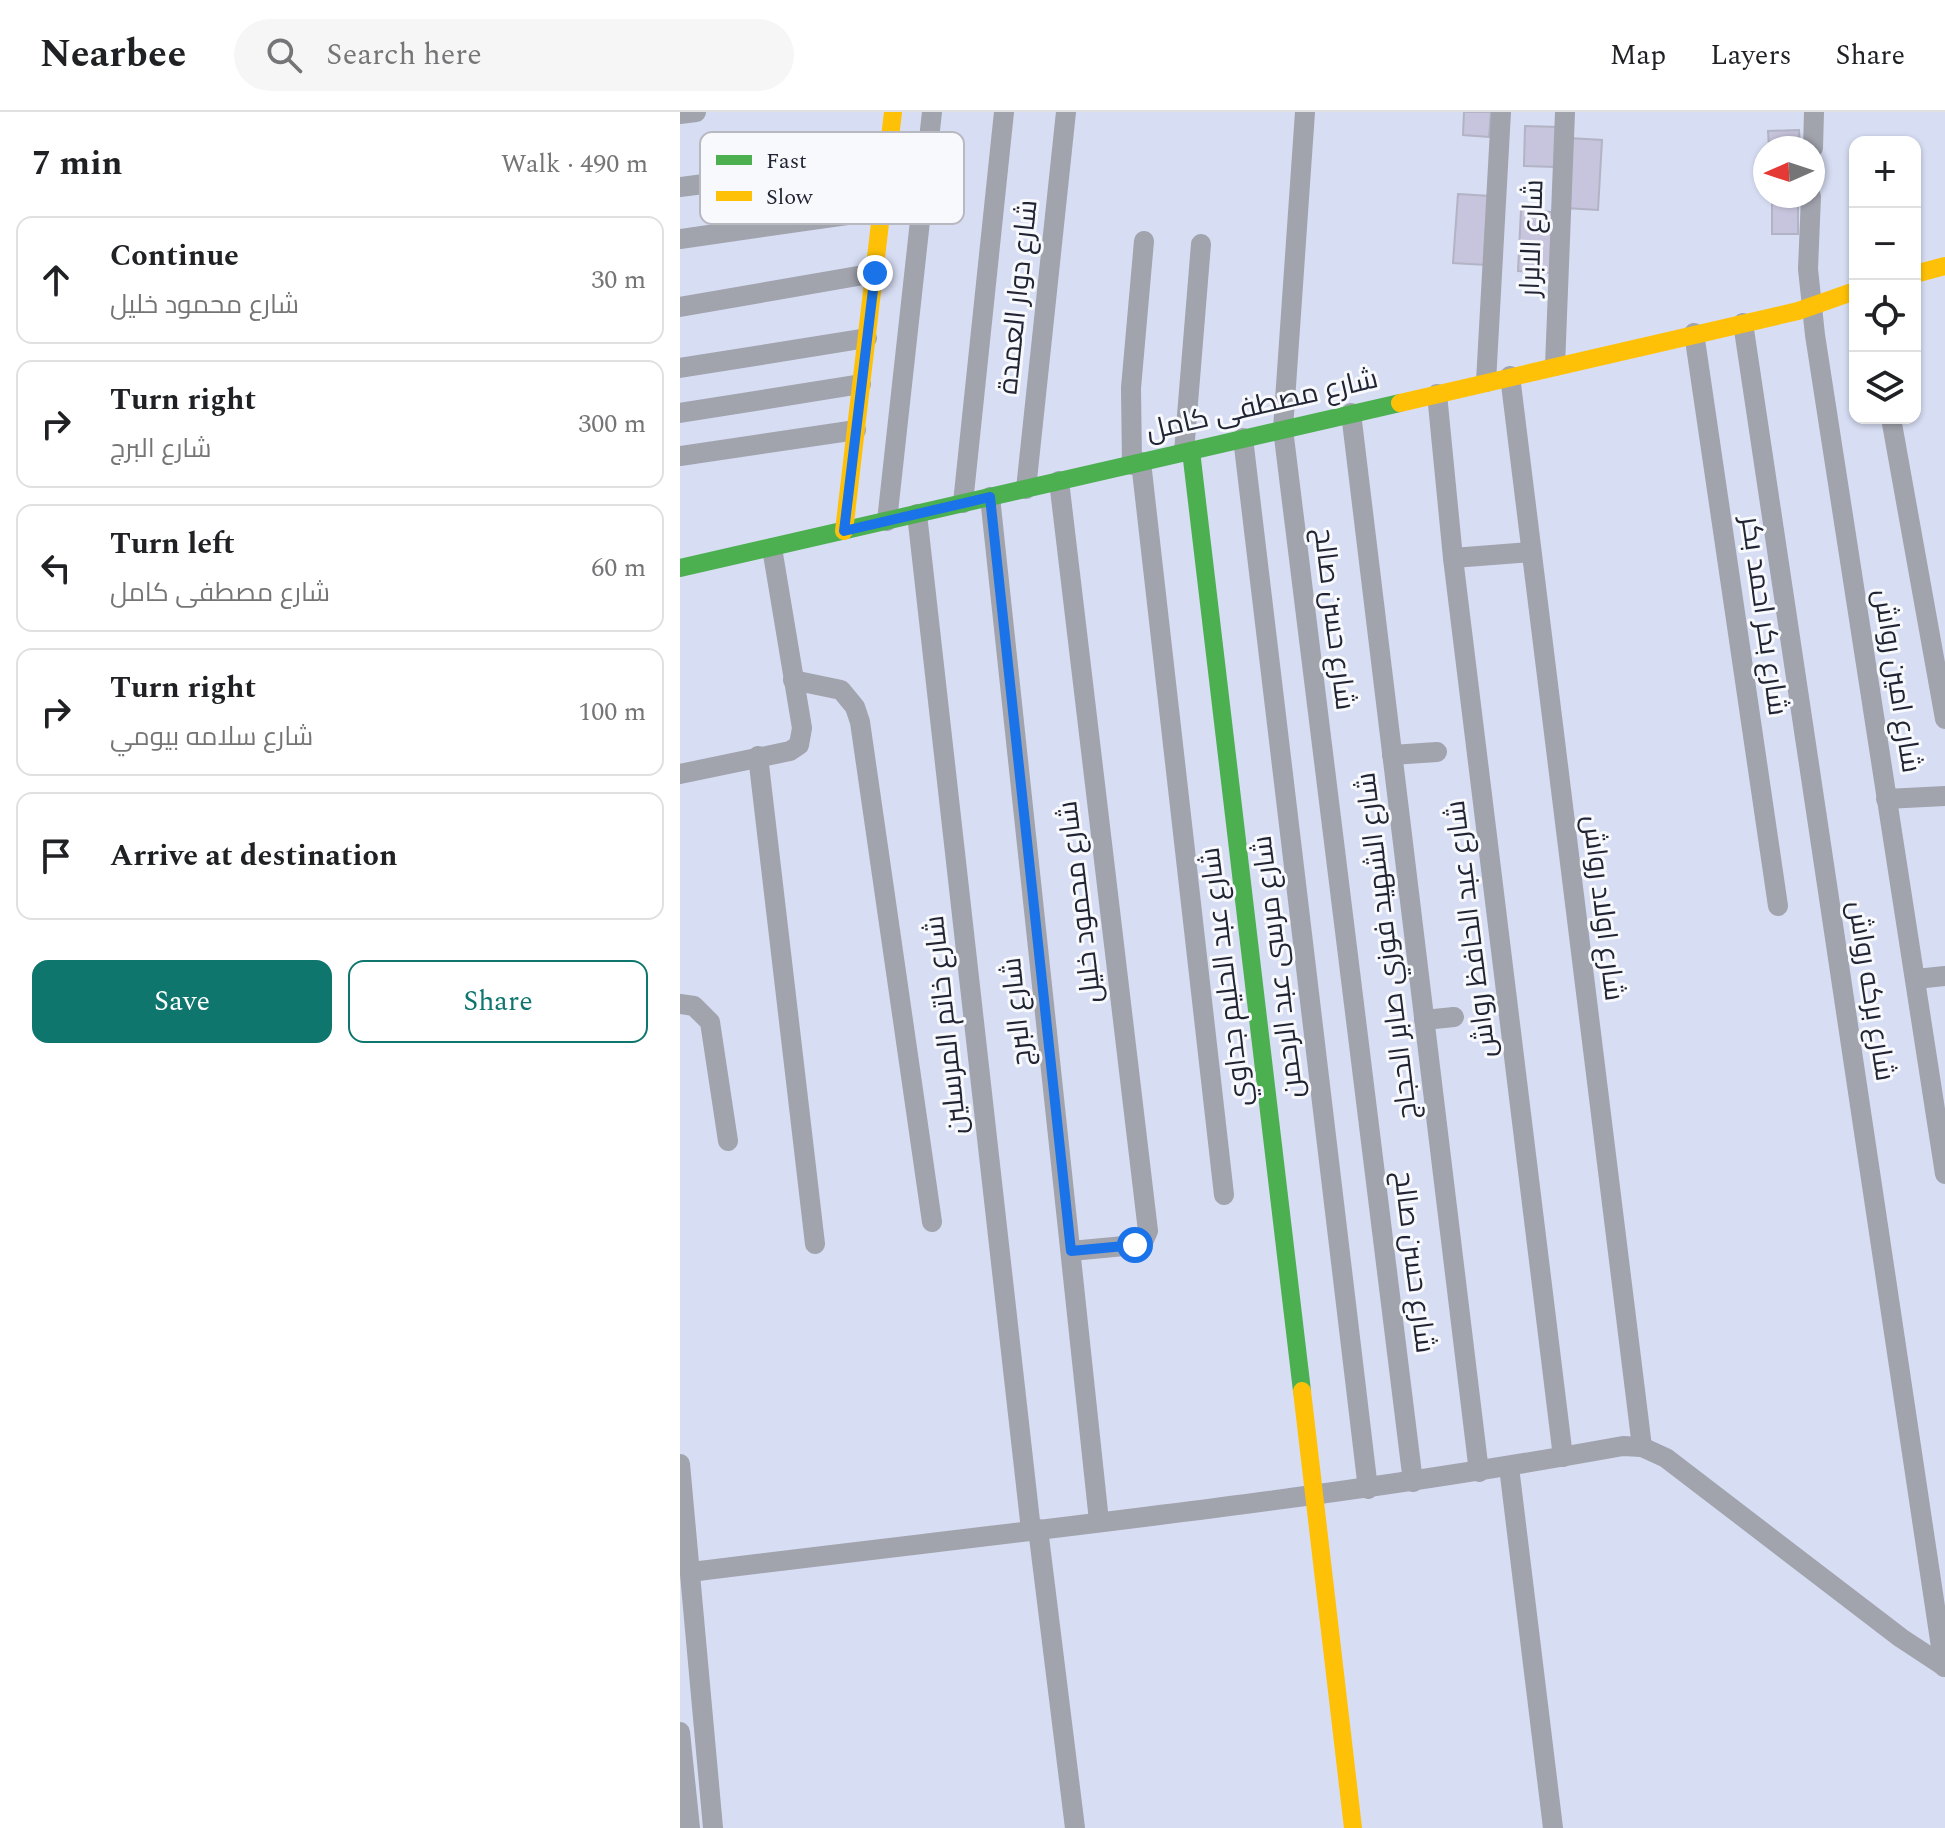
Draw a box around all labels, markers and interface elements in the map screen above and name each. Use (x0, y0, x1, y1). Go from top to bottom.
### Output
search box (234, 19, 794, 91)
text: Nearbee (40, 26, 186, 84)
text: Search here (326, 32, 482, 78)
icon: search (262, 33, 306, 77)
text: Map (1610, 34, 1666, 77)
text: Layers (1710, 34, 1792, 77)
text: Share (1836, 34, 1905, 77)
legend (700, 132, 964, 224)
north arrow (1753, 136, 1825, 208)
map controls (1849, 136, 1921, 424)
button: + (1849, 136, 1921, 208)
text: 7 min (32, 138, 122, 190)
text: Walk · 490 m (501, 144, 648, 184)
text: Fast (766, 145, 807, 178)
street label: شارع الابرار (1508, 178, 1556, 300)
text: Slow (766, 181, 814, 214)
street label: شارع دوار العمدة (986, 198, 1050, 396)
button: − (1849, 208, 1921, 280)
text: Continue (110, 233, 239, 279)
route end (857, 255, 893, 291)
icon: ahead (34, 258, 78, 302)
text: 30 m (591, 260, 646, 300)
button: locate (1849, 280, 1921, 352)
text: شارع محمود خليل (110, 285, 299, 325)
button: layers (1849, 352, 1921, 424)
street label: شارع مصطفى كامل (1142, 357, 1382, 453)
text: Turn right (110, 377, 256, 423)
icon: right (34, 402, 78, 446)
text: 300 m (578, 404, 646, 444)
text: شارع البرج (110, 429, 212, 469)
street label: شارع بكر احمد بكر (1728, 512, 1799, 718)
text: Turn left (110, 521, 235, 567)
street label: شارع حسن صالح (1301, 525, 1367, 713)
icon: left (34, 546, 78, 590)
text: 60 m (591, 548, 646, 588)
text: شارع مصطفى كامل (110, 573, 330, 613)
street label: شارع امين رواش (1861, 586, 1933, 776)
text: Turn right (110, 665, 256, 711)
icon: right (34, 690, 78, 734)
text: 100 m (578, 692, 646, 732)
text: شارع سلامه بيومي (110, 717, 313, 757)
street label: شارع الشهيد فوزي صابر الحجاج (1344, 770, 1430, 1122)
street label: شارع محمود خليل (1046, 798, 1114, 1006)
street label: شارع عبد الحافظ رواش (1434, 798, 1508, 1060)
street label: شارع اولاد رواش (1570, 813, 1636, 1003)
text: Arrive at destination (110, 833, 397, 879)
street label: شارع مرسى عبد الرحمن (1241, 833, 1315, 1101)
icon: arrive (34, 834, 78, 878)
street label: شارع عبد الحليم جداوي (1189, 845, 1263, 1109)
street label: شارع بركه رواش (1836, 898, 1906, 1084)
street label: شارع خاتم المرسلين (913, 913, 979, 1137)
street label: شارع البرج (990, 955, 1044, 1069)
button: Save (32, 960, 332, 1043)
button: Share (348, 960, 648, 1043)
street label: شارع حسن صالح (1381, 1168, 1447, 1356)
route start (1117, 1227, 1153, 1263)

